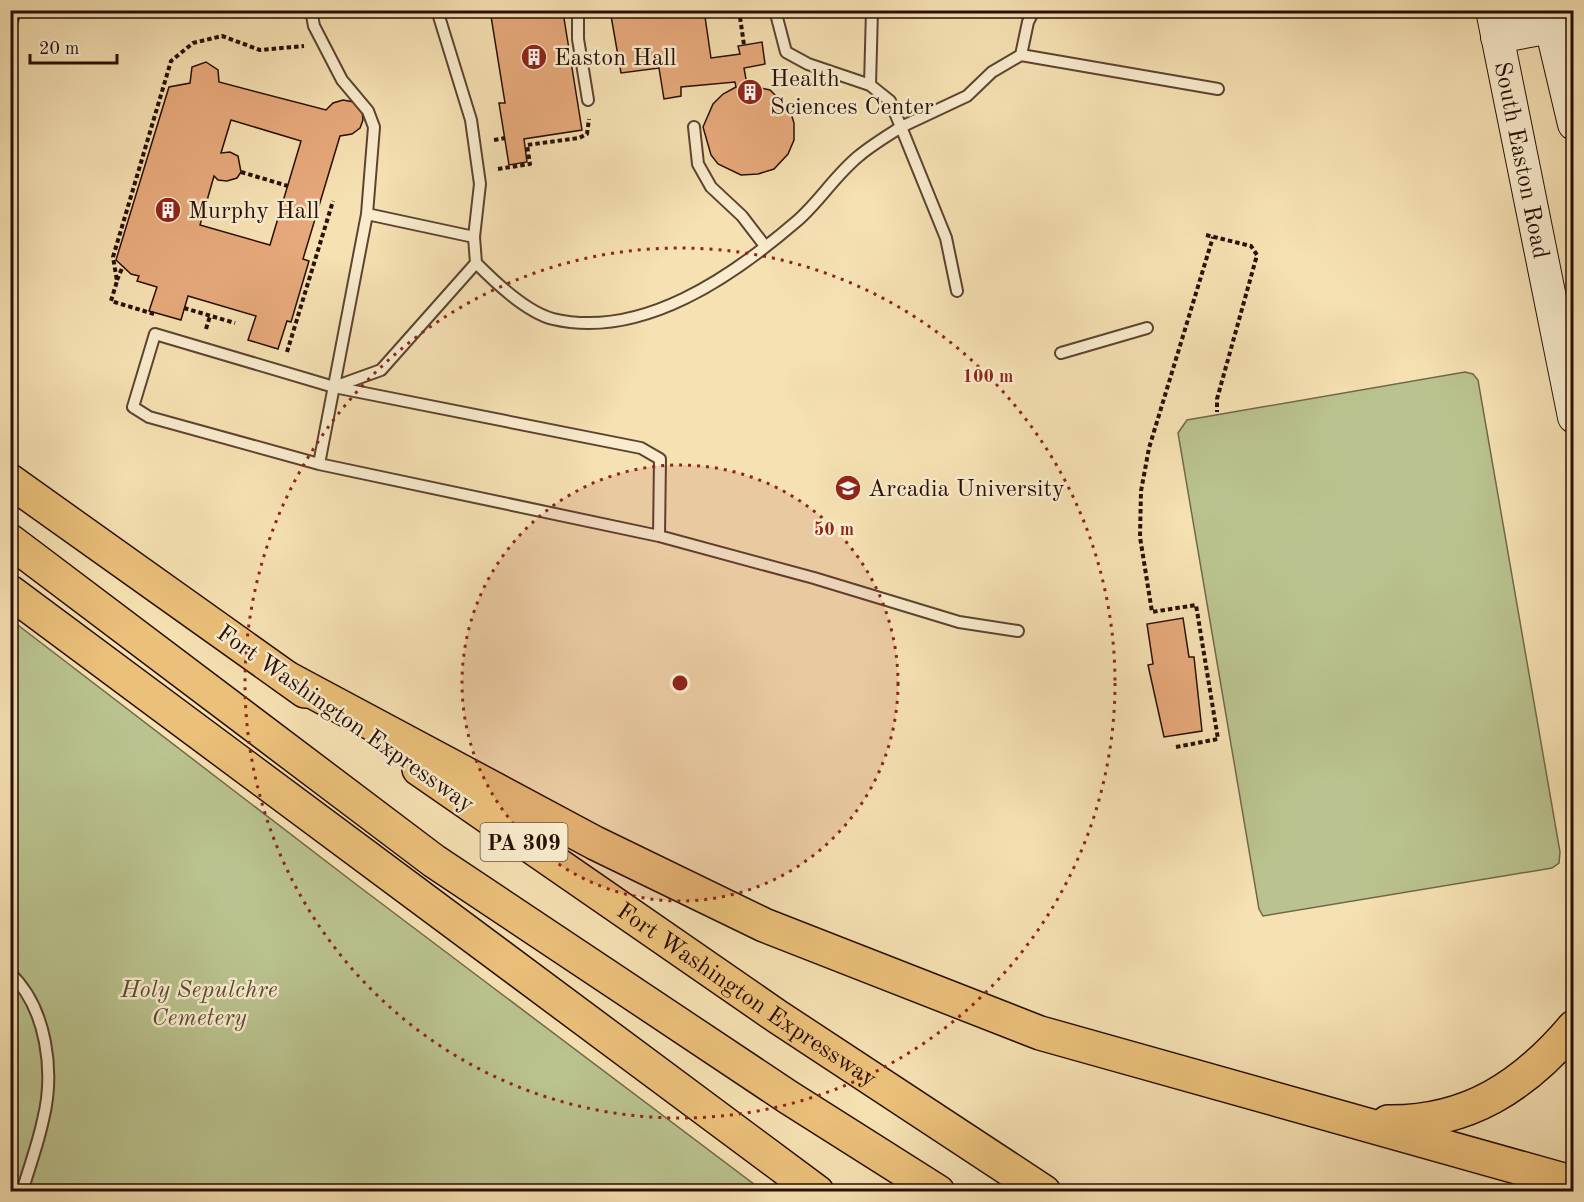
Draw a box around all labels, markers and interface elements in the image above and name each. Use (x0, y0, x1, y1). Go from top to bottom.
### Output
scale bar (30, 27, 117, 65)
text: 20 m (39, 40, 79, 58)
building icon: Easton Hall (519, 42, 549, 72)
place label: Easton Hall (554, 47, 677, 71)
street label: South Easton Road (1489, 60, 1552, 261)
place label: Health Sciences Center (770, 68, 934, 120)
building icon: Health Sciences Center (735, 77, 765, 107)
building icon: Murphy Hall (153, 195, 183, 225)
place label: Murphy Hall (188, 200, 319, 224)
text: 100 m (963, 368, 1013, 386)
school or university icon: Arcadia University (833, 473, 863, 503)
place label: Arcadia University (868, 478, 1065, 502)
text: 50 m (814, 521, 854, 539)
street label: Fort Washington Expressway (212, 621, 478, 818)
centre of rings (670, 673, 690, 693)
road number: PA 309 (480, 823, 568, 861)
street label: Fort Washington Expressway (612, 899, 880, 1092)
park label: Holy Sepulchre Cemetery (119, 979, 278, 1031)

